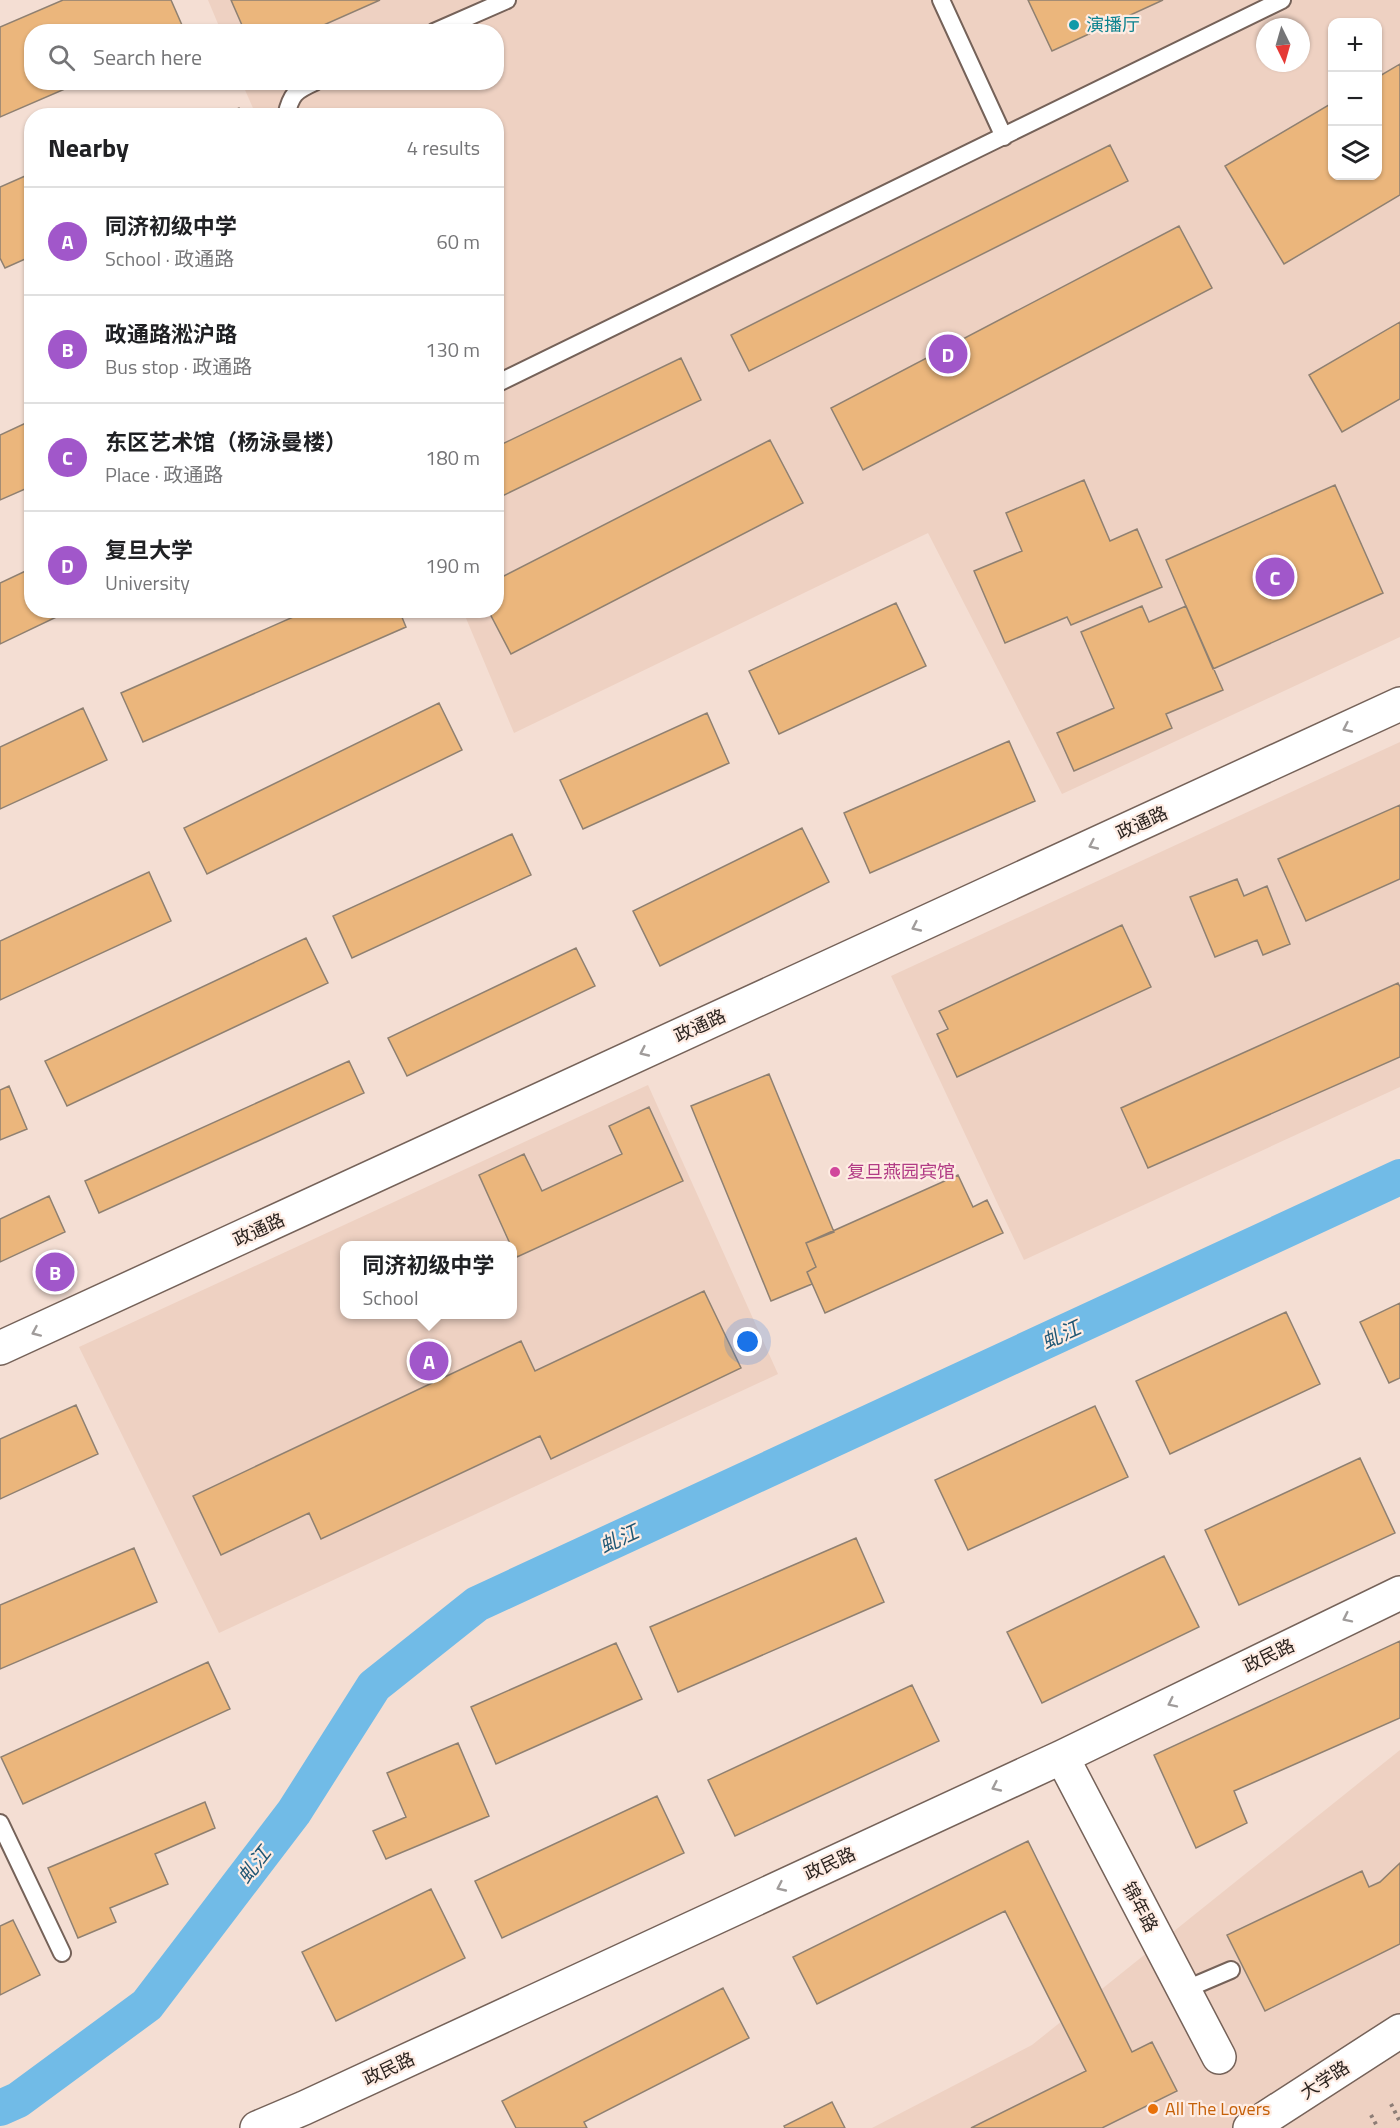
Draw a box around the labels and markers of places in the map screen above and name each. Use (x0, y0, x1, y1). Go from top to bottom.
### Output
place label: 演播厅 (1086, 11, 1140, 38)
marker: 演播厅 (1067, 18, 1081, 32)
pin: D (928, 332, 968, 376)
pin: C (1256, 554, 1294, 600)
place label: 复旦燕园宾馆 (847, 1158, 955, 1185)
marker: 复旦燕园宾馆 (828, 1165, 842, 1179)
pin: B (36, 1250, 74, 1294)
pin: A (410, 1338, 448, 1384)
place label: All The Lovers (1165, 2095, 1270, 2122)
marker: All The Lovers (1146, 2102, 1160, 2116)

